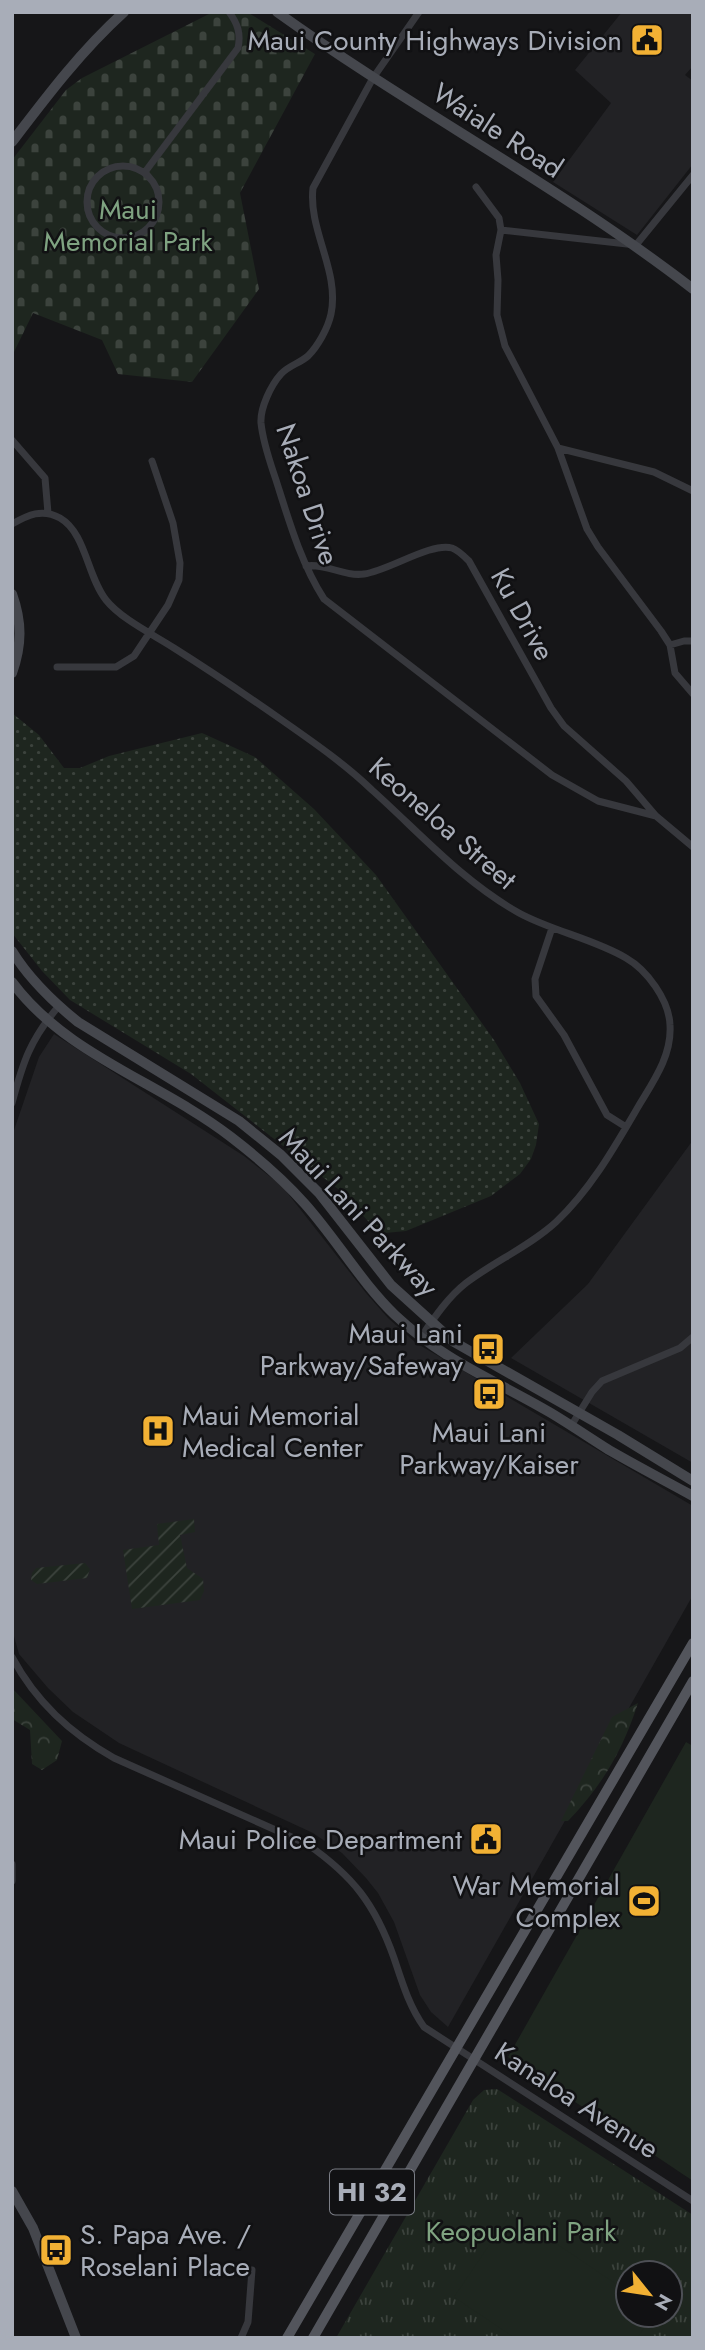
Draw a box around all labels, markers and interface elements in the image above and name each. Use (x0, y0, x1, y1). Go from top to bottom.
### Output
place label: Maui County Highways Division (247, 20, 622, 61)
public building icon: Maui County Highways Division (628, 21, 666, 59)
street label: Waiale Road (424, 73, 571, 188)
park label: Maui Memorial Park (43, 189, 213, 262)
street label: Nakoa Drive (265, 418, 350, 570)
street label: Ku Drive (480, 560, 565, 668)
street label: Keoneloa Street (360, 747, 526, 899)
street label: Maui Lani Parkway (269, 1119, 448, 1307)
place label: Maui Lani Parkway/Safeway (260, 1313, 464, 1386)
bus stop icon: Maui Lani Parkway/Safeway (469, 1330, 507, 1368)
bus stop icon: Maui Lani Parkway/Kaiser (470, 1375, 508, 1413)
place label: Maui Memorial Medical Center (182, 1395, 363, 1468)
hospital icon: Maui Memorial Medical Center (139, 1412, 177, 1450)
place label: Maui Lani Parkway/Kaiser (399, 1412, 579, 1485)
place label: Maui Police Department (179, 1819, 462, 1860)
public building icon: Maui Police Department (467, 1820, 505, 1858)
place label: War Memorial Complex (453, 1865, 620, 1938)
sports icon: War Memorial Complex (625, 1882, 663, 1920)
street label: Kanaloa Avenue (487, 2032, 667, 2169)
road number: HI 32 (330, 2170, 414, 2214)
park label: Keopuolani Park (426, 2211, 617, 2252)
place label: S. Papa Ave. / Roselani Place (80, 2214, 251, 2287)
bus stop icon: S. Papa Ave. / Roselani Place (37, 2231, 75, 2269)
north arrow (614, 2259, 684, 2329)
text: N (648, 2289, 679, 2316)

